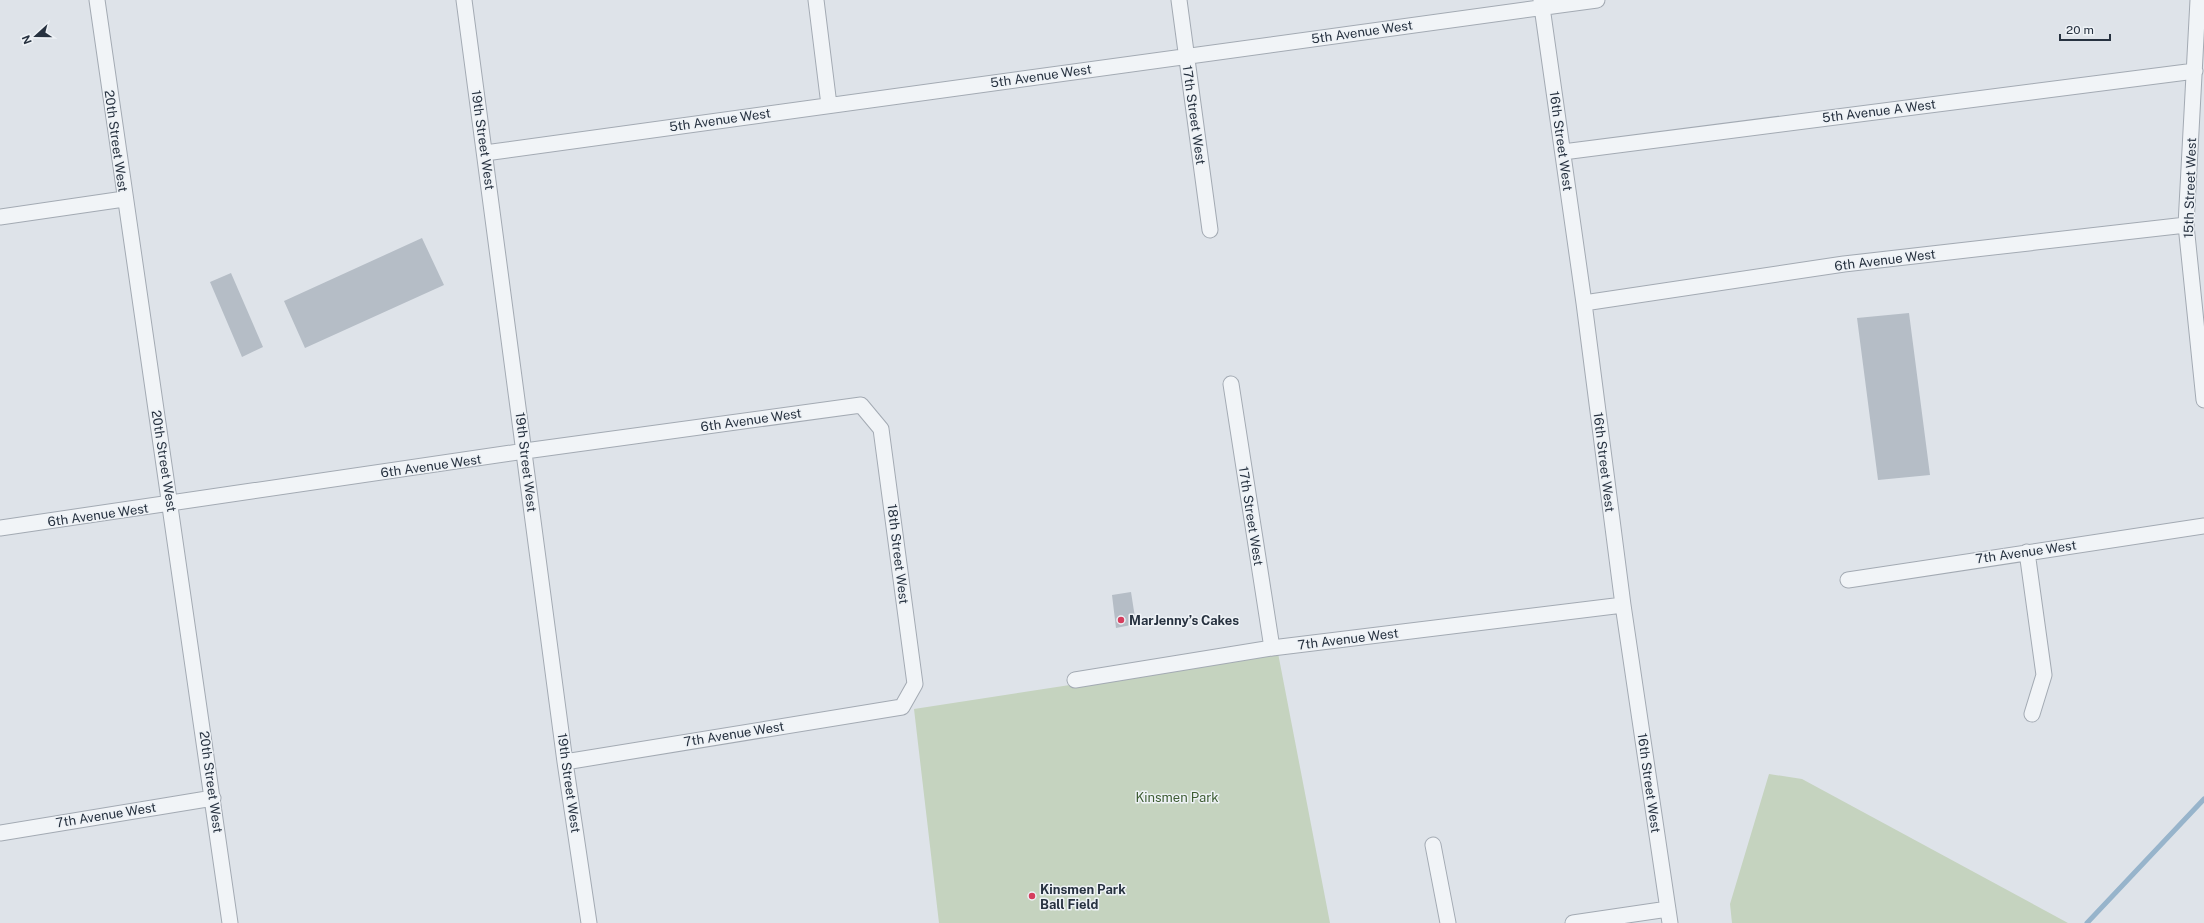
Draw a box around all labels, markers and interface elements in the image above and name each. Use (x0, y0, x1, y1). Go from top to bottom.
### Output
north arrow (16, 16, 56, 56)
scale bar (2060, 16, 2110, 42)
street label: 5th Avenue West (1310, 17, 1414, 47)
text: 20 m (2066, 23, 2094, 37)
text: N (20, 33, 34, 46)
street label: 5th Avenue West (989, 61, 1093, 91)
street label: 17th Street West (1180, 64, 1208, 166)
street label: 20th Street West (101, 89, 131, 193)
street label: 19th Street West (469, 89, 497, 191)
street label: 16th Street West (1547, 90, 1575, 192)
street label: 5th Avenue A West (1821, 97, 1937, 125)
street label: 5th Avenue West (668, 105, 772, 135)
street label: 15th Street West (2181, 137, 2199, 239)
street label: 6th Avenue West (1834, 246, 1936, 274)
street label: 6th Avenue West (700, 405, 802, 435)
street label: 20th Street West (149, 409, 179, 513)
street label: 19th Street West (512, 411, 540, 513)
street label: 16th Street West (1590, 411, 1618, 513)
street label: 6th Avenue West (380, 451, 482, 481)
street label: 17th Street West (1236, 465, 1266, 567)
street label: 6th Avenue West (47, 500, 149, 530)
street label: 18th Street West (884, 503, 912, 605)
street label: 7th Avenue West (1975, 538, 2077, 566)
place label: MarJenny’s Cakes (1129, 613, 1239, 628)
marker: MarJenny’s Cakes (1116, 615, 1126, 625)
street label: 7th Avenue West (1297, 625, 1399, 653)
street label: 7th Avenue West (683, 719, 785, 749)
street label: 20th Street West (196, 730, 226, 834)
street label: 19th Street West (555, 732, 583, 834)
street label: 16th Street West (1635, 732, 1663, 834)
park label: Kinsmen Park (1135, 790, 1219, 805)
street label: 7th Avenue West (55, 800, 157, 830)
place label: Kinsmen Park Ball Field (1040, 882, 1126, 912)
marker: Kinsmen Park Ball Field (1027, 891, 1037, 901)

